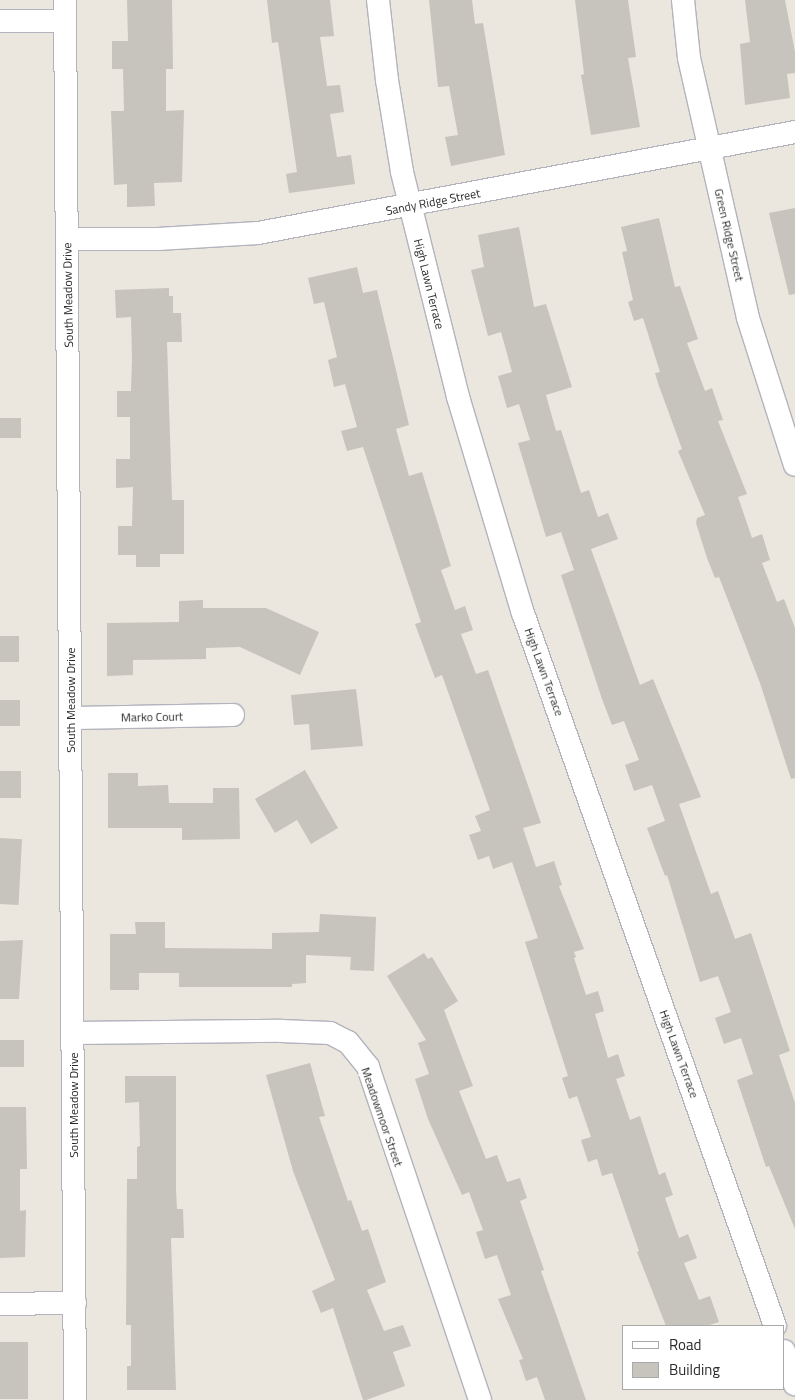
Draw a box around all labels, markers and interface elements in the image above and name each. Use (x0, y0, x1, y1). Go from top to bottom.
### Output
street label: Sandy Ridge Street (385, 186, 481, 218)
street label: Green Ridge Street (711, 187, 747, 283)
street label: High Lawn Terrace (411, 237, 447, 331)
street label: South Meadow Drive (60, 242, 76, 348)
street label: High Lawn Terrace (521, 626, 567, 718)
street label: South Meadow Drive (64, 647, 78, 753)
street label: Marko Court (121, 709, 183, 725)
street label: High Lawn Terrace (656, 1008, 702, 1100)
street label: South Meadow Drive (67, 1052, 81, 1158)
street label: Meadowmoor Street (358, 1065, 406, 1169)
legend (622, 1325, 785, 1390)
text: Road (669, 1333, 701, 1356)
text: Building (669, 1358, 720, 1381)

